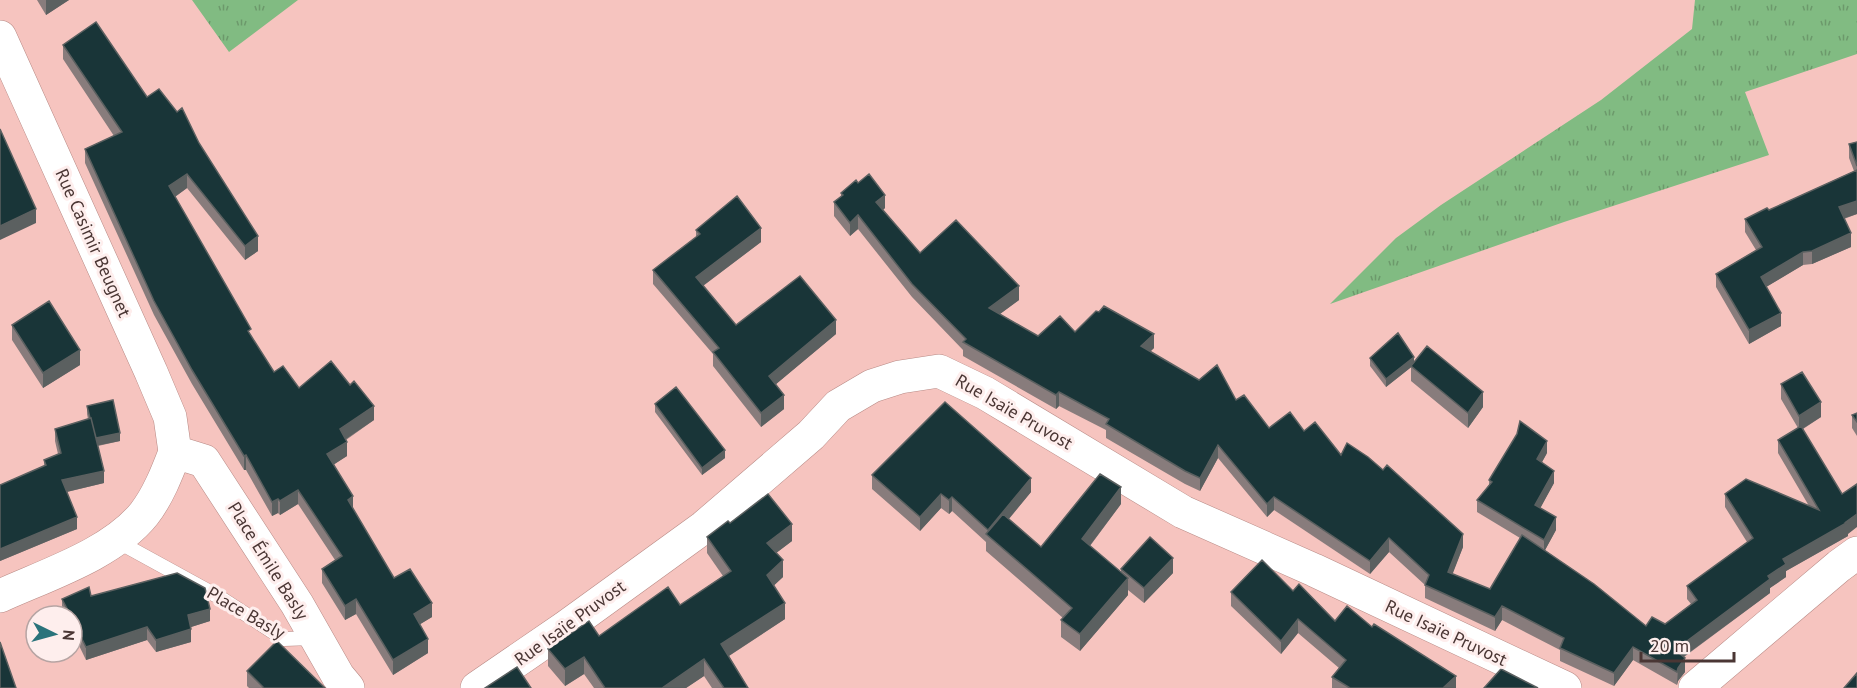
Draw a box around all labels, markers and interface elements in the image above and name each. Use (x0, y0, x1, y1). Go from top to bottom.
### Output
street label: Rue Casimir Beugnet (50, 165, 136, 321)
street label: Rue Isaïe Pruvost (951, 369, 1077, 454)
street label: Place Émile Basly (223, 497, 314, 625)
street label: Rue Isaïe Pruvost (510, 575, 630, 671)
street label: Place Basly (203, 581, 290, 644)
street label: Rue Isaïe Pruvost (1382, 594, 1511, 671)
north arrow (24, 604, 84, 664)
scale bar (1641, 625, 1734, 663)
text: N (59, 629, 79, 641)
text: 20 m (1650, 634, 1689, 657)

